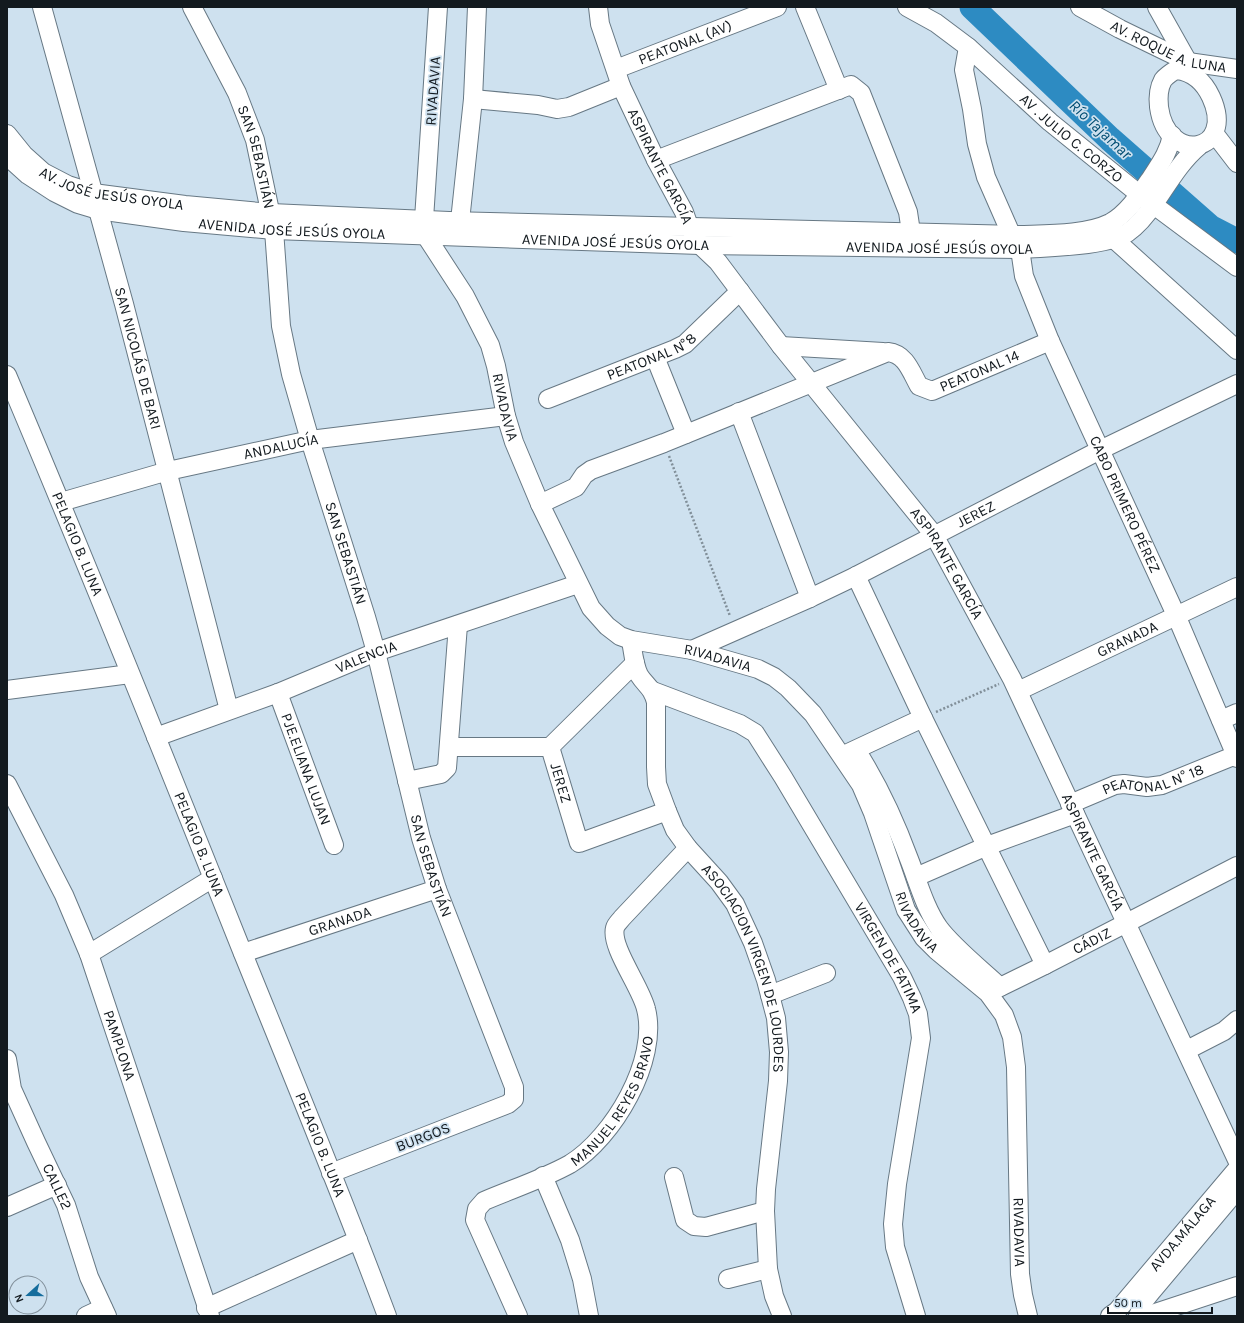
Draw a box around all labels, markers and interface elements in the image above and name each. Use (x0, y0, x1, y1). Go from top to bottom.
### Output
street label: PEATONAL (AV) (636, 16, 734, 69)
street label: AV. ROQUE A. LUNA (1107, 16, 1228, 76)
street label: RIVADAVIA (422, 55, 444, 126)
street label: AV . JULIO C. CORZO (1016, 90, 1127, 186)
water label: Río Tajamar (1066, 96, 1136, 163)
street label: SAN SEBASTIÁN (233, 102, 278, 210)
street label: ASPIRANTE GARCÍA (624, 105, 697, 227)
street label: AV. JOSÉ JESÚS OYOLA (36, 163, 185, 214)
street label: AVENIDA JOSÉ JESÚS OYOLA (198, 214, 386, 243)
street label: AVENIDA JOSÉ JESÚS OYOLA (522, 230, 710, 254)
street label: AVENIDA JOSÉ JESÚS OYOLA (846, 238, 1034, 258)
street label: SAN NICOLÁS DE BARI (111, 285, 165, 431)
street label: PEATONAL N°8 (604, 329, 700, 384)
street label: PEATONAL 14 (937, 346, 1022, 396)
street label: RIVADAVIA (489, 371, 522, 444)
street label: ANDALUCÍA (242, 430, 320, 463)
street label: CABO PRIMERO PÉREZ (1086, 433, 1164, 576)
street label: PELAGIO B. LUNA (48, 489, 107, 599)
street label: JEREZ (954, 497, 998, 531)
street label: SAN SEBASTIÁN (321, 500, 370, 607)
street label: ASPIRANTE GARCÍA (906, 504, 987, 623)
street label: GRANADA (1094, 617, 1161, 661)
street label: VALENCIA (333, 637, 399, 677)
street label: RIVADAVIA (683, 640, 754, 676)
street label: PJE.ELIANA LUJAN (277, 711, 335, 827)
street label: PEATONAL N° 18 (1099, 760, 1206, 798)
street label: JEREZ (546, 761, 575, 805)
street label: PELAGIO B. LUNA (170, 789, 228, 899)
street label: ASPIRANTE GARCÍA (1058, 791, 1128, 914)
street label: SAN SEBASTIÁN (407, 812, 456, 919)
street label: ASOCIACION VIRGEN DE LOURDES (698, 860, 788, 1073)
street label: RIVADAVIA (891, 889, 943, 957)
street label: VIRGEN DE FATIMA (851, 899, 926, 1016)
street label: GRANADA (306, 902, 374, 940)
street label: CÁDIZ (1070, 923, 1114, 958)
street label: PAMPLONA (99, 1008, 140, 1083)
street label: MANUEL REYES BRAVO (567, 1035, 657, 1170)
street label: PELAGIO B. LUNA (291, 1090, 349, 1200)
street label: BURGOS (393, 1118, 453, 1156)
street label: CALLE2 (39, 1161, 76, 1213)
street label: AVDA.MÁLAGA (1146, 1192, 1220, 1275)
street label: RIVADAVIA (1010, 1197, 1029, 1267)
north arrow (8, 1275, 48, 1315)
scale bar (1108, 1289, 1212, 1315)
text: N (12, 1292, 27, 1304)
text: 50 m (1114, 1296, 1142, 1310)

